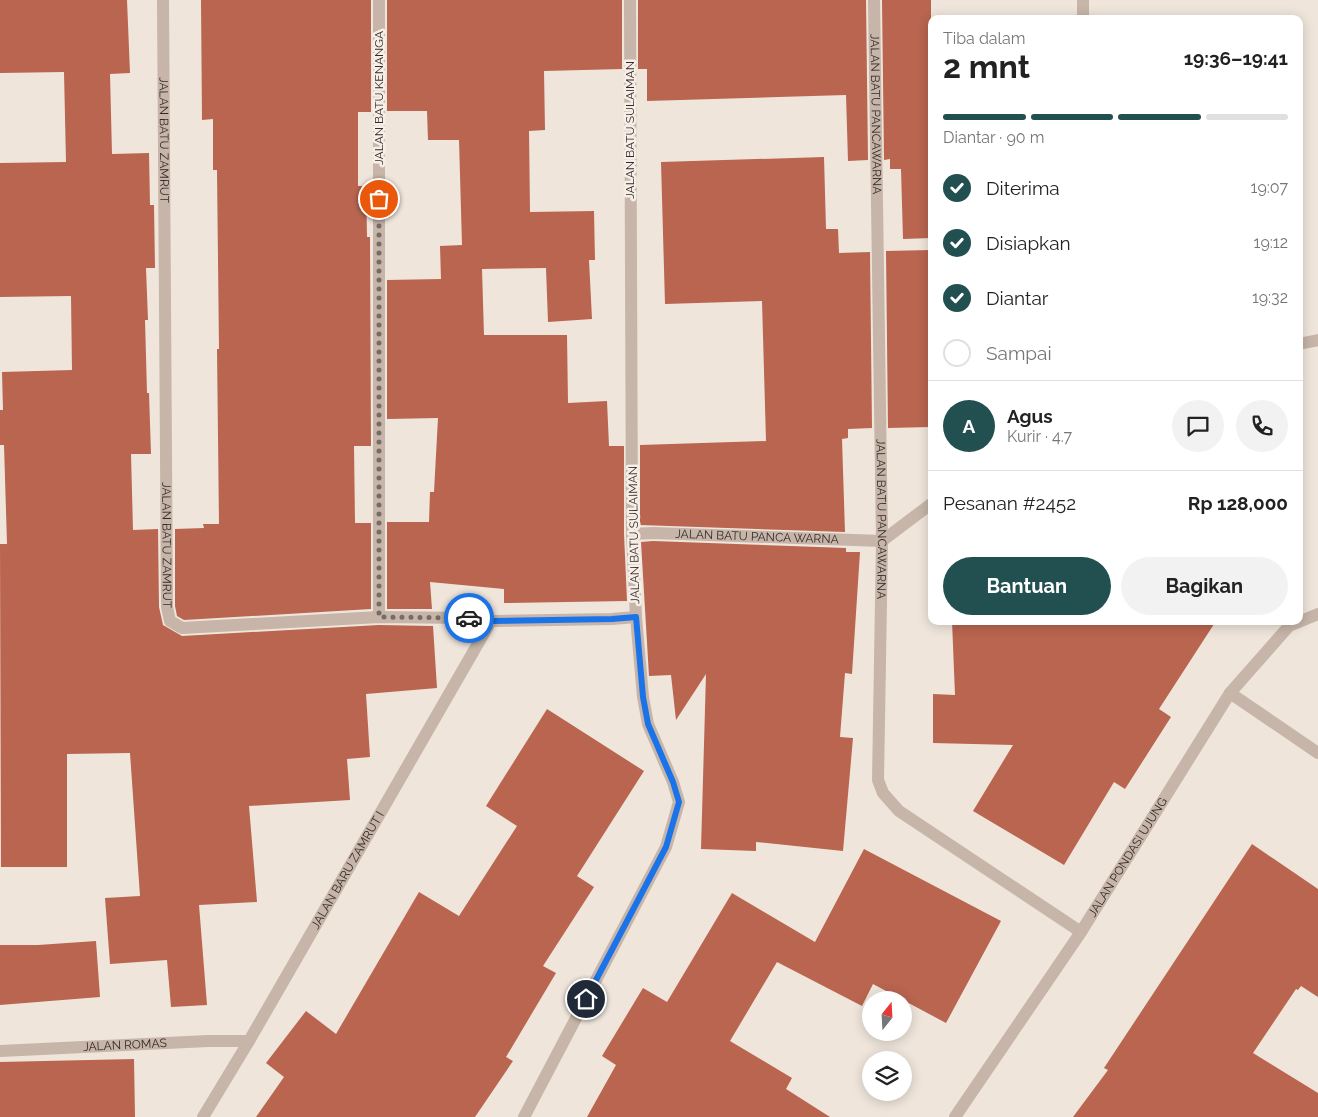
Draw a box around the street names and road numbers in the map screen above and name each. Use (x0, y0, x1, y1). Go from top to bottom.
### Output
street label: JALAN BATU KENANGA (372, 31, 386, 165)
street label: JALAN BATU PANCAWARNA (867, 34, 884, 194)
street label: JALAN BATU SULAIMAN (623, 61, 637, 199)
street label: JALAN BATU ZAMRUT (157, 77, 171, 204)
street label: JALAN BATU PANCAWARNA (873, 438, 889, 599)
street label: JALAN BATU SULAIMAN (626, 466, 642, 604)
street label: JALAN BATU ZAMRUT (159, 482, 174, 609)
street label: JALAN BATU PANCA WARNA (675, 527, 839, 546)
street label: JALAN PONDASI UJUNG (1085, 795, 1170, 919)
street label: JALAN BARU ZAMRUT I (308, 809, 387, 931)
street label: JALAN ROMAS (83, 1036, 167, 1054)

